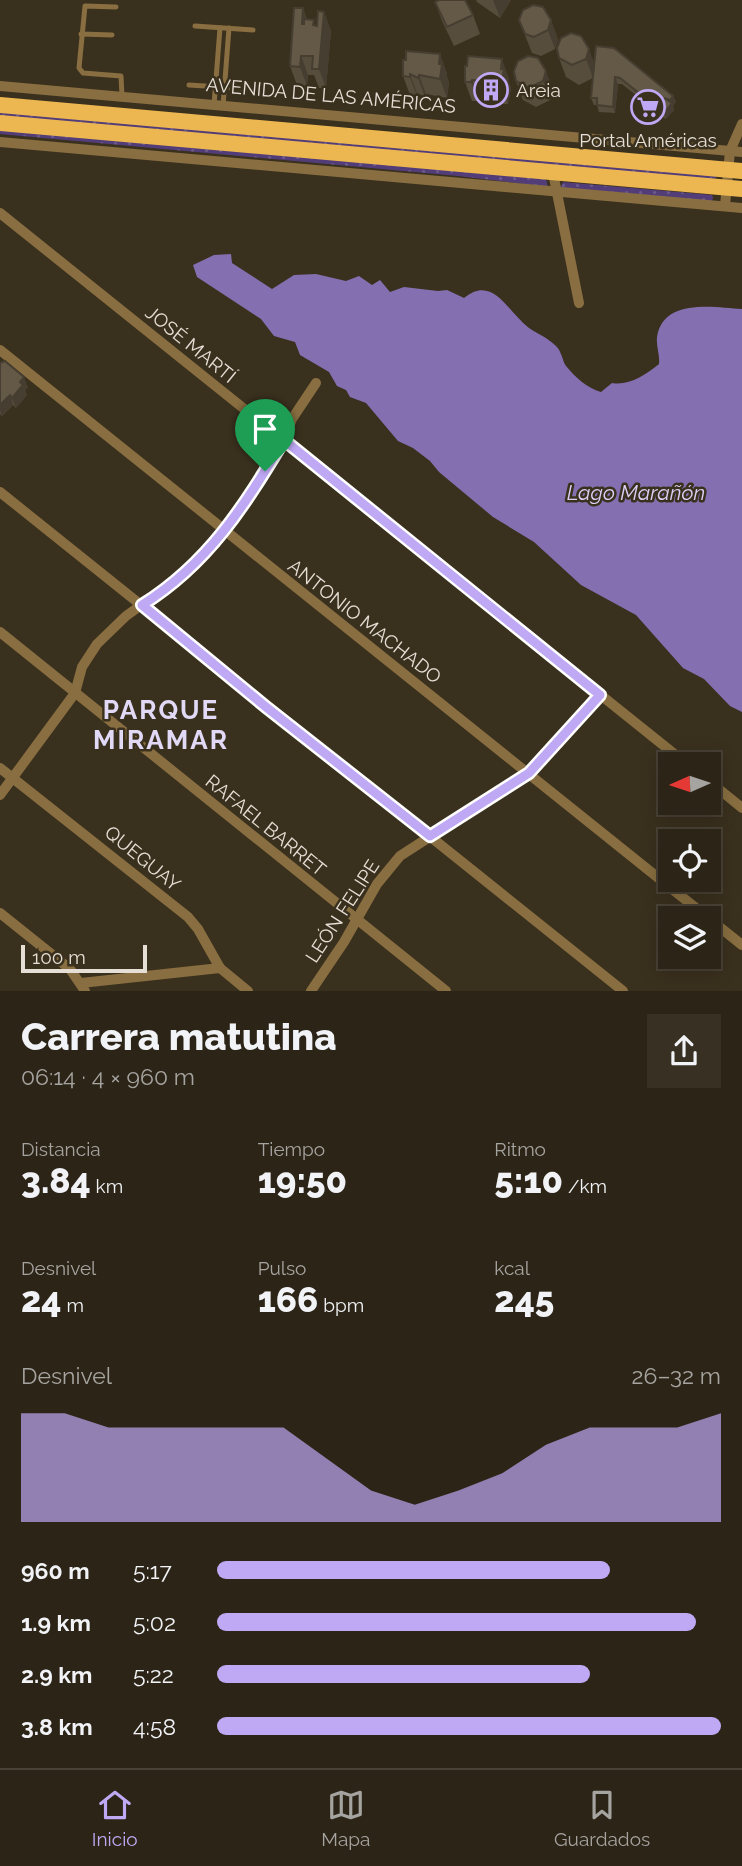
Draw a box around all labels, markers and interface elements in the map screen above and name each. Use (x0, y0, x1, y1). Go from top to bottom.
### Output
building icon: Areia (472, 71, 510, 109)
street label: AVENIDA DE LAS AMÉRICAS (205, 73, 457, 117)
place label: Areia (516, 79, 561, 101)
supermarket icon: Portal Américas (629, 88, 667, 126)
place label: Portal Américas (579, 129, 717, 151)
street label: JOSÉ MARTÍ (142, 301, 241, 387)
pin (235, 399, 295, 471)
icon: arrive (246, 410, 284, 448)
water label: Lago Marañón (567, 480, 705, 505)
street label: ANTONIO MACHADO (284, 554, 446, 688)
district label: PARQUE MIRAMAR (93, 695, 229, 755)
north arrow (658, 752, 721, 816)
map controls (658, 752, 721, 969)
street label: RAFAEL BARRET (201, 770, 331, 880)
street label: QUEGUAY (101, 821, 186, 896)
button: locate (658, 829, 721, 892)
street label: LEÓN FELIPE (301, 855, 383, 967)
button: layers (658, 906, 721, 969)
scale bar (21, 942, 147, 974)
text: 100 m (32, 946, 86, 968)
text: Carrera matutina (21, 1014, 336, 1059)
button: share (647, 1014, 721, 1088)
text: 06:14 · 4 × 960 m (21, 1063, 195, 1090)
text: Distancia (21, 1138, 101, 1160)
text: Tiempo (258, 1138, 325, 1160)
text: Ritmo (494, 1138, 546, 1160)
text: 3.84 (21, 1160, 91, 1201)
text: 19:50 (258, 1160, 347, 1201)
text: 5:10 (494, 1160, 563, 1201)
text: km (91, 1175, 123, 1197)
text: /km (563, 1175, 607, 1197)
text: Desnivel (21, 1257, 96, 1279)
text: Pulso (258, 1257, 306, 1279)
text: kcal (494, 1257, 530, 1279)
text: 24 (21, 1279, 62, 1320)
text: 166 (258, 1279, 318, 1320)
text: 245 (494, 1279, 554, 1320)
text: m (62, 1294, 84, 1316)
text: bpm (318, 1294, 364, 1316)
text: Desnivel (21, 1362, 112, 1389)
text: 26–32 m (632, 1362, 721, 1389)
text: 960 m (21, 1557, 90, 1584)
text: 5:17 (133, 1557, 172, 1584)
text: 1.9 km (21, 1609, 91, 1636)
text: 5:02 (133, 1609, 176, 1636)
text: 2.9 km (21, 1661, 92, 1688)
text: 5:22 (133, 1661, 174, 1688)
text: 3.8 km (21, 1713, 93, 1740)
text: 4:58 (133, 1713, 176, 1740)
tab: Inicio (92, 1786, 138, 1850)
tab: Mapa (321, 1786, 370, 1850)
tab: Guardados (554, 1786, 650, 1850)

